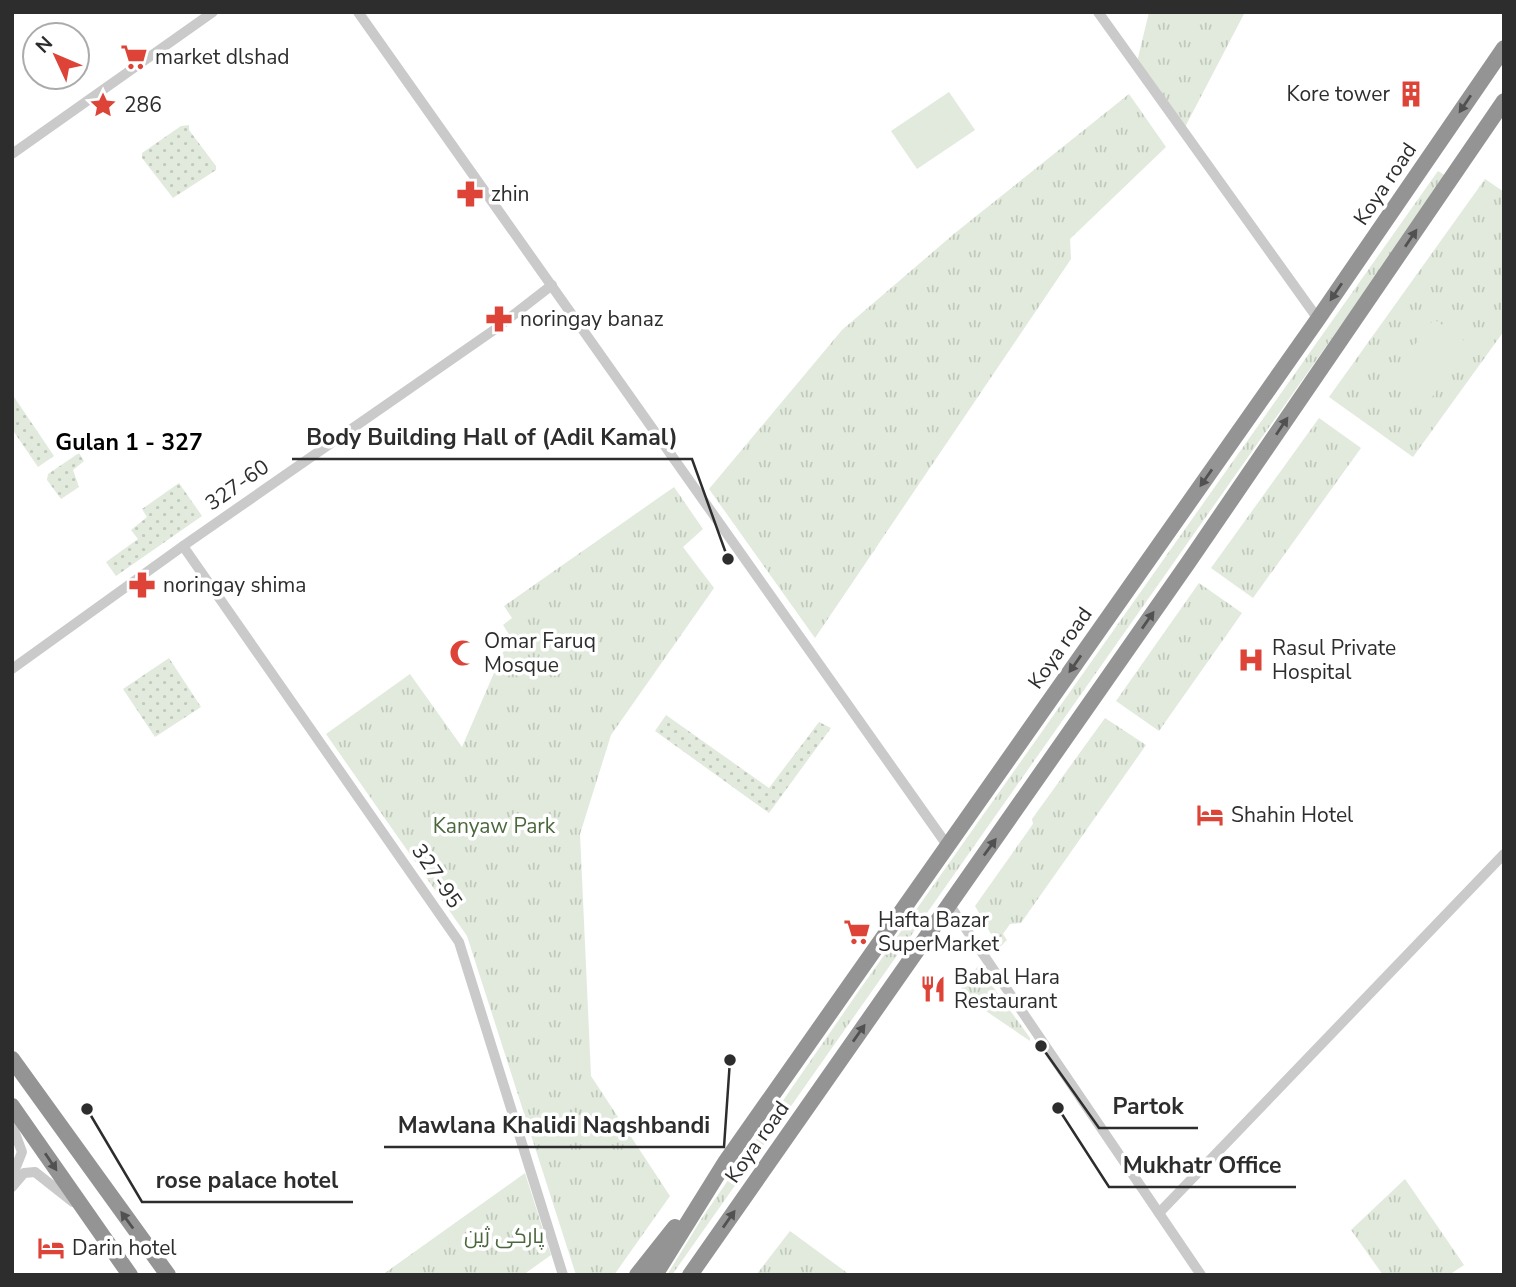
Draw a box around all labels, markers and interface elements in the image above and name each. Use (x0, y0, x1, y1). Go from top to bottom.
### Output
north arrow (21, 21, 91, 91)
text: N (30, 31, 59, 59)
supermarket icon: market dlshad (119, 42, 149, 72)
place label: market dlshad (155, 43, 290, 71)
building icon: Kore tower (1396, 79, 1426, 109)
place label: Kore tower (1287, 80, 1390, 108)
place icon: 286 (88, 90, 118, 120)
place label: 286 (124, 91, 162, 119)
one-way arrow (1458, 95, 1472, 113)
street label: Koya road (1347, 137, 1423, 231)
pharmacy icon: zhin (455, 179, 485, 209)
place label: zhin (491, 180, 529, 208)
one-way arrow (1404, 228, 1417, 247)
one-way arrow (1329, 283, 1343, 301)
pharmacy icon: noringay banaz (484, 304, 514, 334)
place label: noringay banaz (520, 305, 664, 333)
callout: Body Building Hall of (Adil Kamal) (292, 415, 692, 459)
one-way arrow (1276, 416, 1289, 435)
text: Body Building Hall of (Adil Kamal) (306, 422, 678, 453)
district label: Gulan 1 - 327 (55, 427, 203, 458)
street label: 327-60 (200, 453, 274, 517)
one-way arrow (1199, 469, 1213, 487)
pharmacy icon: noringay shima (127, 570, 157, 600)
place label: noringay shima (163, 571, 306, 599)
street label: Koya road (1022, 601, 1098, 695)
one-way arrow (1141, 611, 1155, 629)
place label: Omar Faruq Mosque (484, 627, 596, 679)
place label: Rasul Private Hospital (1272, 634, 1396, 686)
mosque icon: Omar Faruq Mosque (448, 638, 478, 668)
hospital icon: Rasul Private Hospital (1236, 645, 1266, 675)
one-way arrow (1068, 655, 1082, 673)
hotel icon: Shahin Hotel (1195, 800, 1225, 830)
place label: Shahin Hotel (1231, 801, 1354, 829)
park label: Kanyaw Park (433, 812, 556, 840)
street label: 327-95 (405, 838, 469, 914)
one-way arrow (983, 838, 997, 856)
place label: Hafta Bazar SuperMarket (878, 906, 1000, 958)
supermarket icon: Hafta Bazar SuperMarket (842, 917, 872, 947)
place label: Babal Hara Restaurant (954, 963, 1060, 1015)
restaurant icon: Babal Hara Restaurant (918, 974, 948, 1004)
one-way arrow (852, 1024, 866, 1042)
callout: Partok (1099, 1084, 1198, 1128)
text: Partok (1112, 1091, 1184, 1122)
street label: Koya road (719, 1095, 795, 1189)
callout: Mawlana Khalidi Naqshbandi (384, 1103, 724, 1147)
text: Mawlana Khalidi Naqshbandi (398, 1110, 710, 1141)
callout: Mukhatr Office (1109, 1143, 1296, 1187)
text: Mukhatr Office (1123, 1150, 1281, 1181)
one-way arrow (45, 1152, 58, 1171)
callout: rose palace hotel (142, 1158, 353, 1202)
text: rose palace hotel (156, 1165, 339, 1196)
one-way arrow (722, 1210, 736, 1228)
one-way arrow (120, 1211, 134, 1229)
park label: پارکی ژین (464, 1222, 544, 1250)
hotel icon: Darin hotel (36, 1233, 66, 1263)
place label: Darin hotel (72, 1234, 177, 1262)

